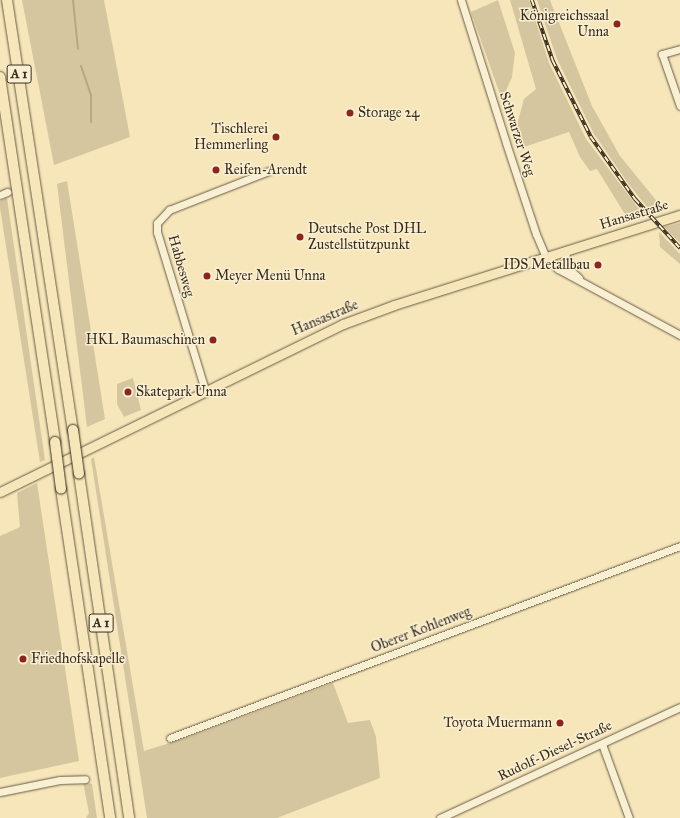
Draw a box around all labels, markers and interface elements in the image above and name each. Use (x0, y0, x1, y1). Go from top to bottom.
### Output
place label: Königreichssaal Unna (520, 8, 609, 40)
marker: Königreichssaal Unna (612, 19, 622, 29)
road number: A 1 (6, 63, 32, 85)
street label: Schwarzer Weg (495, 90, 539, 178)
place label: Storage 24 (358, 105, 419, 121)
marker: Storage 24 (345, 108, 355, 118)
place label: Tischlerei Hemmerling (194, 121, 268, 154)
marker: Tischlerei Hemmerling (271, 132, 281, 142)
place label: Reifen-Arendt (224, 162, 307, 178)
marker: Reifen-Arendt (211, 165, 221, 175)
street label: Hansastraße (598, 197, 670, 233)
place label: Deutsche Post DHL Zustellstützpunkt (308, 221, 426, 254)
marker: Deutsche Post DHL Zustellstützpunkt (295, 232, 305, 242)
street label: Habbesweg (164, 233, 198, 299)
place label: IDS Metallbau (503, 257, 590, 273)
marker: IDS Metallbau (593, 260, 603, 270)
place label: Meyer Menü Unna (215, 268, 325, 284)
marker: Meyer Menü Unna (202, 271, 212, 281)
street label: Hansastraße (289, 296, 361, 340)
place label: HKL Baumaschinen (86, 332, 205, 348)
marker: HKL Baumaschinen (208, 335, 218, 345)
place label: Skatepark Unna (136, 384, 227, 400)
marker: Skatepark Unna (123, 387, 133, 397)
street label: Oberer Kohlenweg (369, 603, 473, 657)
road number: A 1 (88, 612, 114, 634)
place label: Friedhofskapelle (31, 651, 125, 667)
marker: Friedhofskapelle (18, 654, 28, 664)
place label: Toyota Muermann (443, 715, 552, 731)
street label: Rudolf-Diesel-Straße (495, 717, 615, 785)
marker: Toyota Muermann (555, 718, 565, 728)

